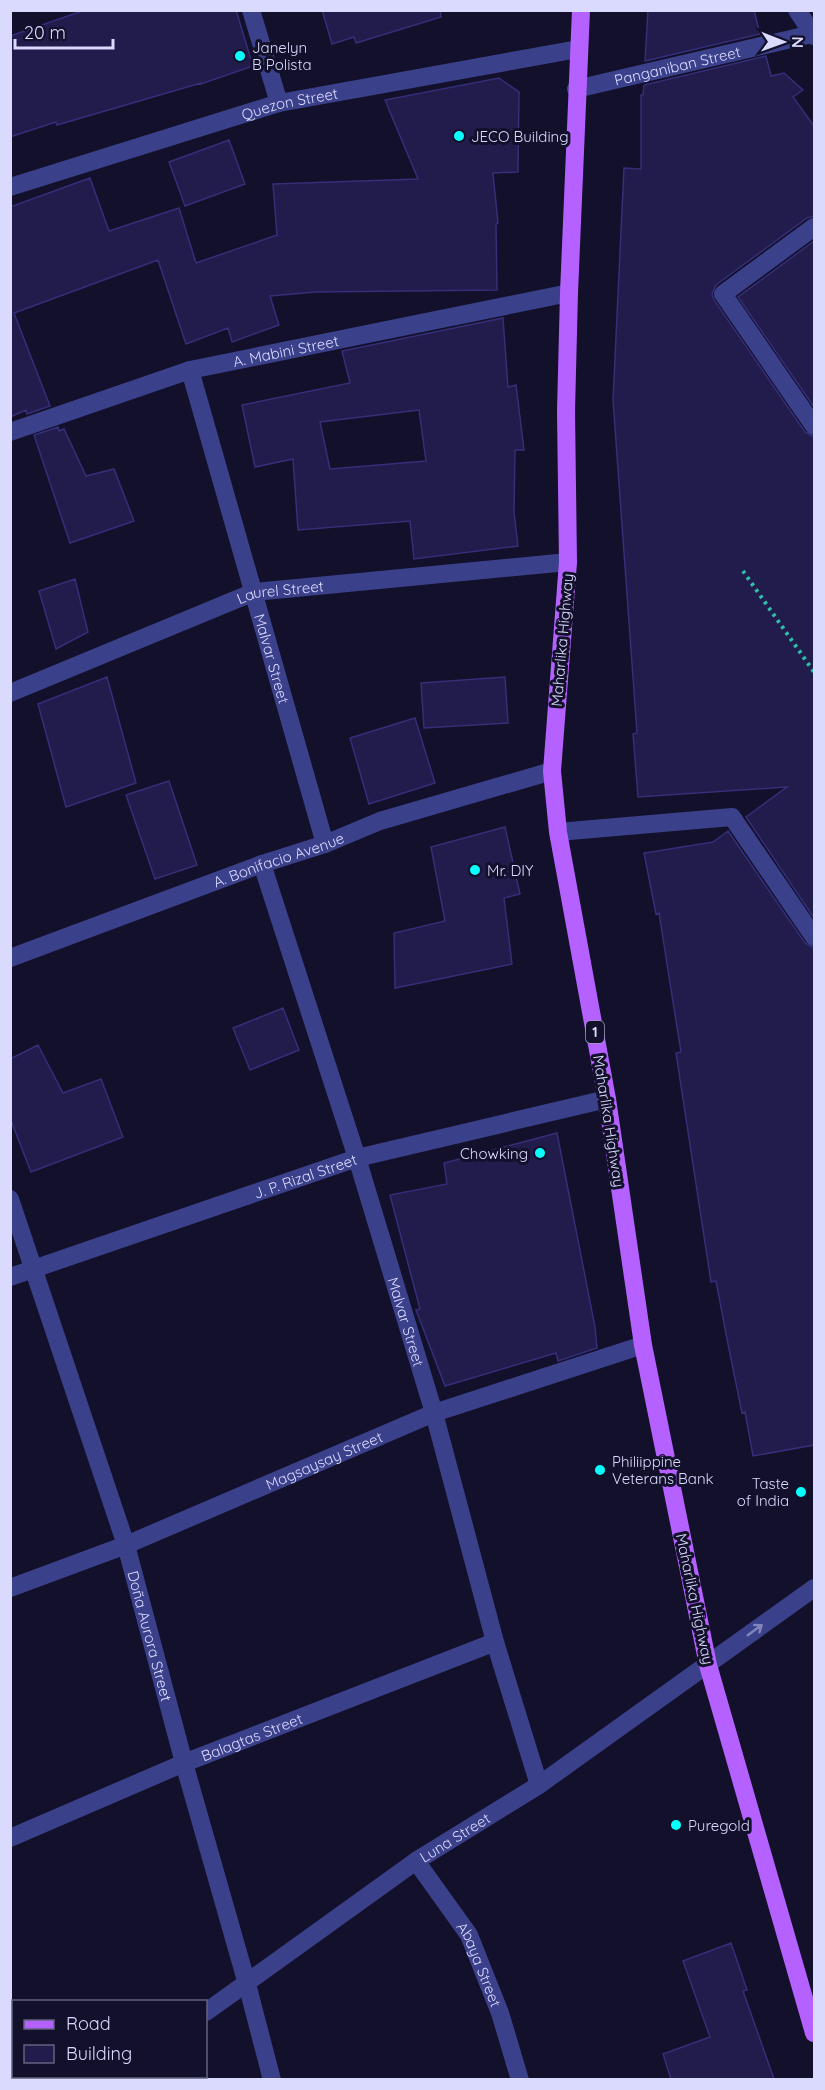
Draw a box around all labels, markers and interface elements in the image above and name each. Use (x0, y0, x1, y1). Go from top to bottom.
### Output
scale bar (15, 12, 112, 50)
north arrow (753, 12, 813, 72)
text: 20 m (24, 21, 66, 44)
text: N (788, 36, 808, 48)
place label: Janelyn B Polista (252, 38, 312, 74)
street label: Panganiban Street (612, 42, 742, 89)
marker: Janelyn B Polista (233, 49, 247, 63)
street label: Quezon Street (239, 83, 339, 124)
place label: JECO Building (471, 127, 569, 146)
marker: JECO Building (452, 129, 466, 143)
street label: A. Mabini Street (231, 331, 340, 371)
street label: Maharlika Highway (547, 573, 577, 707)
street label: Laurel Street (234, 576, 325, 608)
street label: Malvar Street (250, 611, 294, 706)
street label: A. Bonifacio Avenue (210, 828, 347, 891)
place label: Mr. DIY (487, 861, 534, 880)
marker: Mr. DIY (468, 863, 482, 877)
road number: 1 (586, 1021, 604, 1043)
street label: Maharlika Highway (589, 1054, 629, 1188)
place label: Chowking (460, 1144, 528, 1163)
marker: Chowking (533, 1146, 547, 1160)
street label: J. P. Rizal Street (251, 1149, 359, 1202)
street label: Malvar Street (384, 1275, 429, 1369)
street label: Magsaysay Street (263, 1427, 385, 1494)
place label: Philiippine Veterans Bank (612, 1452, 714, 1488)
marker: Philiippine Veterans Bank (593, 1463, 607, 1477)
place label: Taste of India (737, 1474, 789, 1510)
marker: Taste of India (794, 1485, 808, 1499)
street label: Maharlika Highway (672, 1532, 718, 1666)
street label: Doña Aurora Street (124, 1569, 177, 1703)
one-way arrow (747, 1624, 763, 1637)
street label: Balagtas Street (198, 1708, 305, 1765)
street label: Luna Street (416, 1808, 493, 1866)
place label: Puregold (688, 1816, 750, 1835)
marker: Puregold (669, 1818, 683, 1832)
street label: Abaya Street (453, 1918, 506, 2009)
legend (12, 2000, 207, 2078)
text: Road (66, 2012, 111, 2035)
text: Building (66, 2042, 132, 2065)

